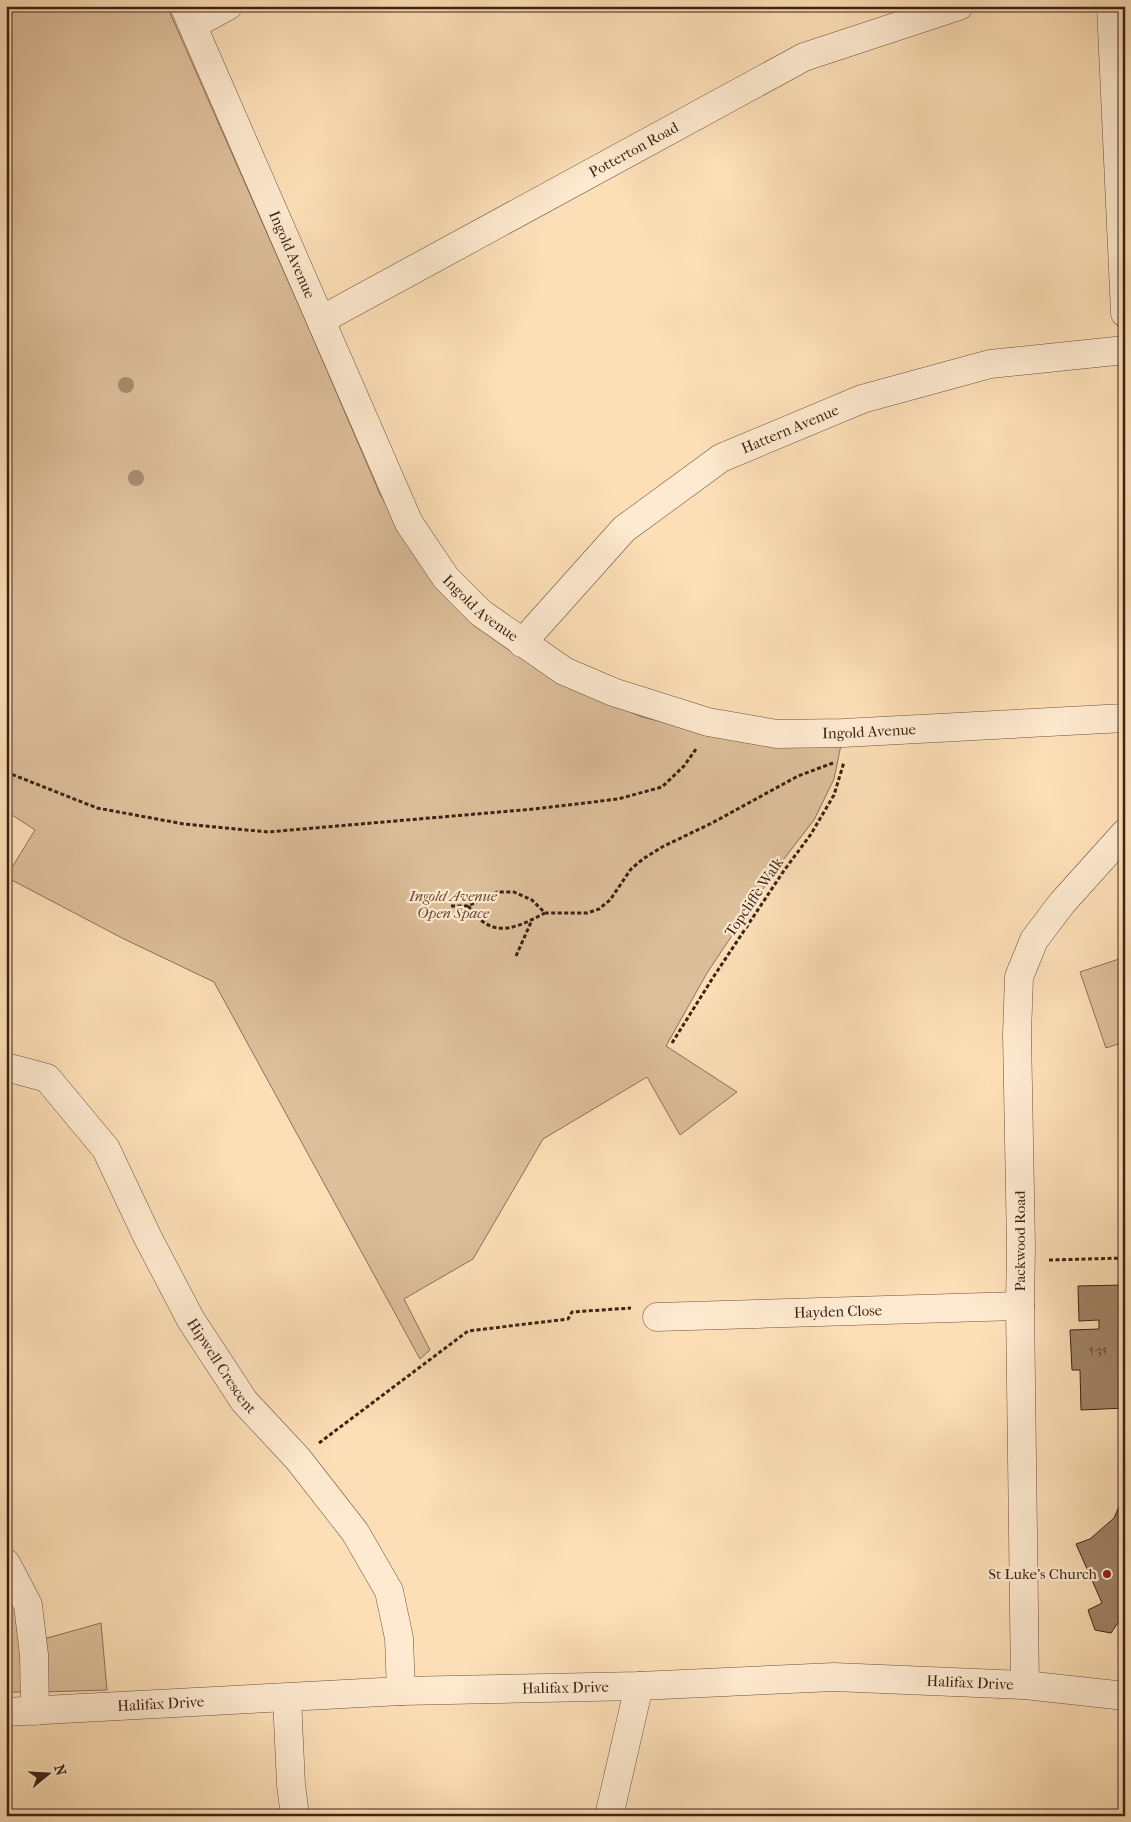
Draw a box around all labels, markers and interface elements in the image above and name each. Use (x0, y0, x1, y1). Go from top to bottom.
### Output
street label: Potterton Road (586, 118, 682, 181)
street label: Ingold Avenue (265, 208, 319, 302)
street label: Hattern Avenue (739, 401, 842, 457)
street label: Ingold Avenue (439, 571, 522, 646)
street label: Ingold Avenue (822, 720, 917, 742)
street label: Topcliffe Walk (721, 854, 787, 940)
park label: Ingold Avenue Open Space (408, 887, 498, 922)
street label: Packwood Road (1011, 1190, 1029, 1292)
street label: Hayden Close (793, 1301, 883, 1322)
street label: Hipwell Crescent (183, 1315, 261, 1418)
house number: 5-35 (1089, 1343, 1107, 1357)
place label: St Luke's Church (988, 1565, 1098, 1583)
marker: St Luke's Church (1101, 1568, 1113, 1580)
street label: Halifax Drive (926, 1672, 1014, 1694)
street label: Halifax Drive (522, 1678, 610, 1697)
street label: Halifax Drive (117, 1692, 205, 1715)
north arrow (22, 1750, 72, 1800)
text: N (50, 1762, 70, 1778)

